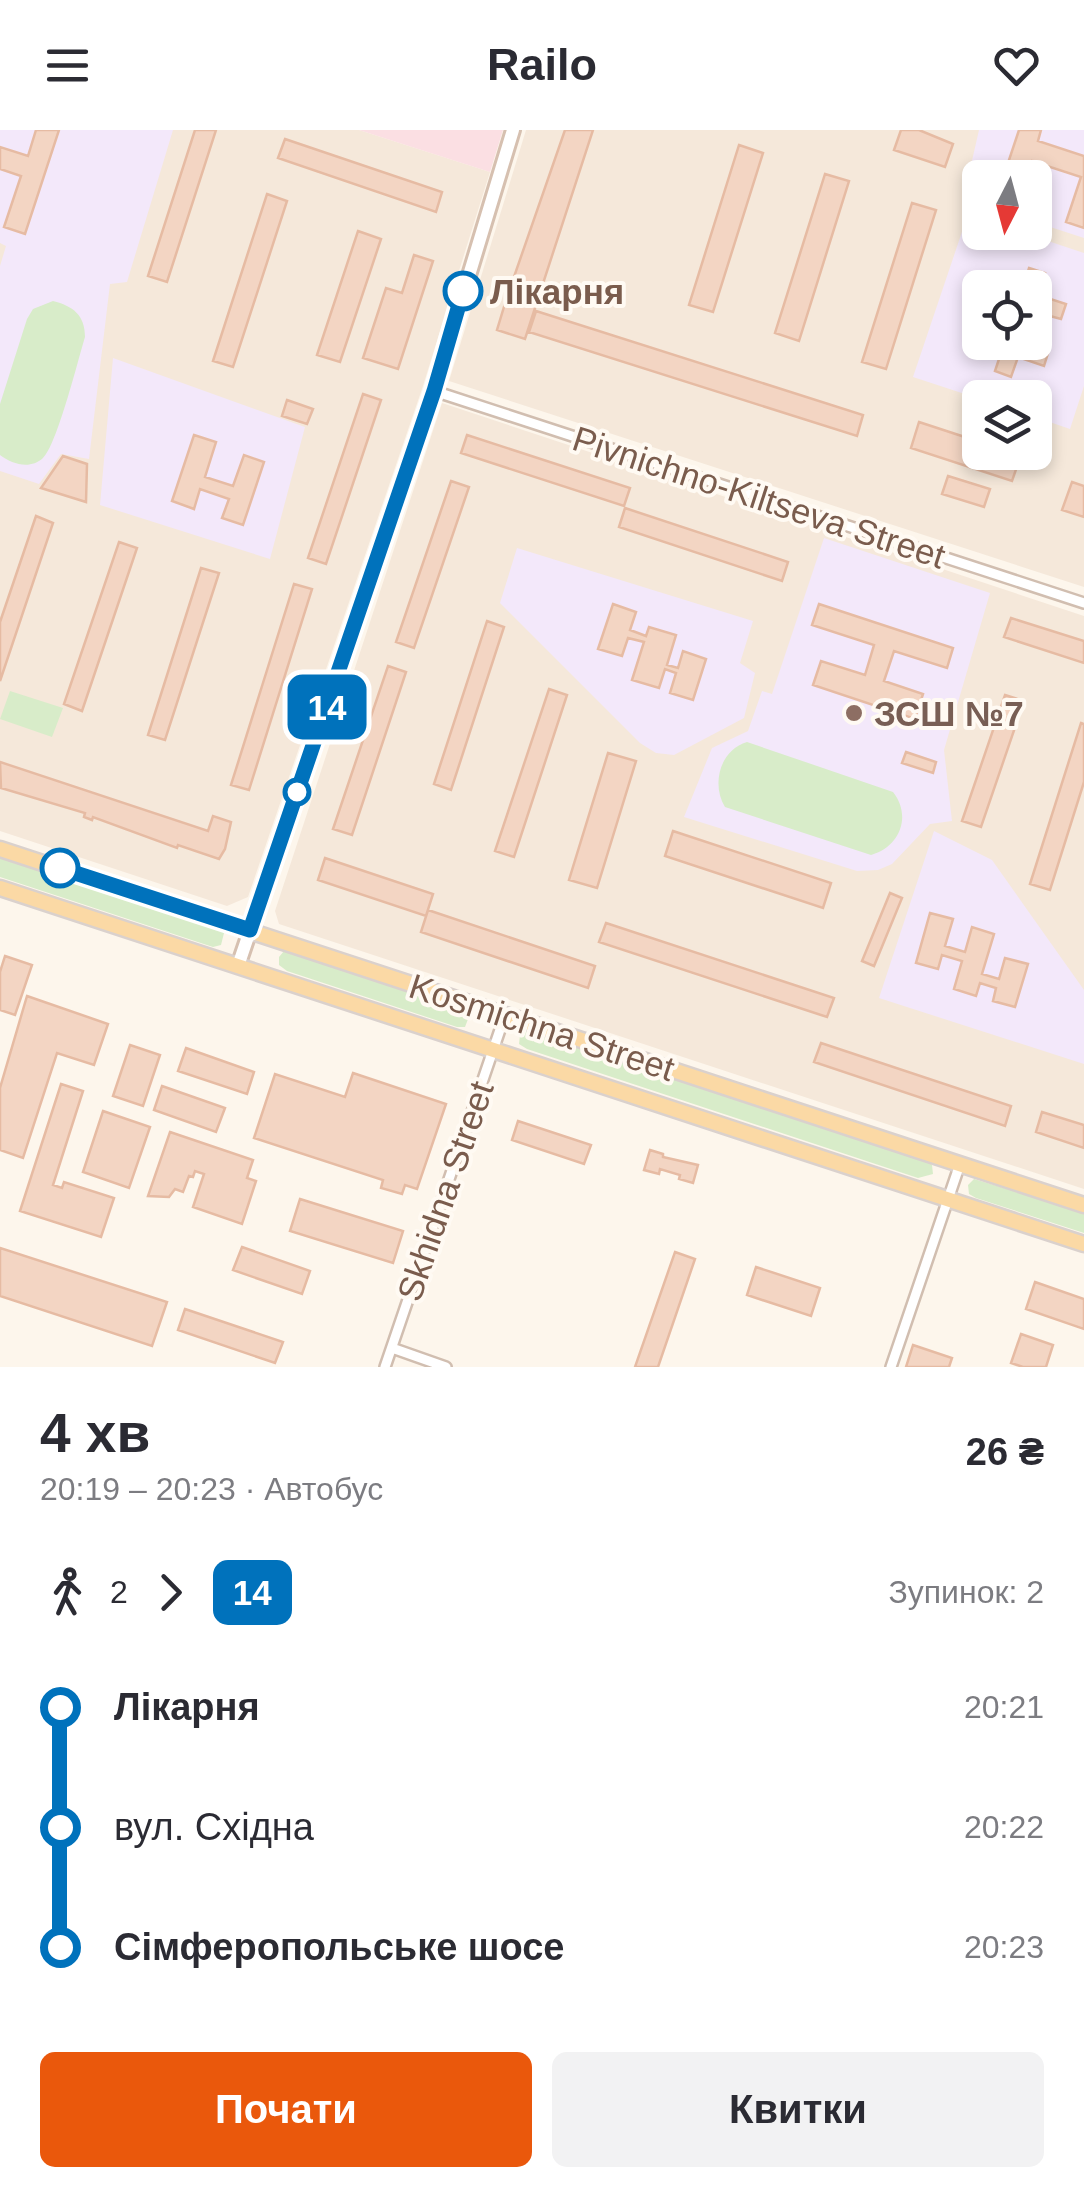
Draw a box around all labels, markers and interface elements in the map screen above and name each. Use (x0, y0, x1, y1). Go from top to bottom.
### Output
icon: menu (40, 38, 95, 93)
icon: heart (989, 38, 1044, 93)
text: Railo (487, 39, 597, 90)
north arrow (962, 160, 1052, 250)
map controls (962, 160, 1052, 470)
button: locate (962, 270, 1052, 360)
marker: Лікарня (444, 272, 482, 310)
place label: Лікарня (490, 272, 624, 311)
button: layers (962, 380, 1052, 470)
street label: Pivnichno-Kiltseva Street (568, 418, 950, 576)
line badge: 14 (282, 674, 372, 740)
text: 14 (308, 688, 346, 727)
place label: ЗСШ №7 (874, 694, 1024, 733)
marker: ЗСШ №7 (843, 702, 865, 724)
unlabelled marker (284, 779, 310, 805)
unlabelled marker (41, 849, 79, 887)
street label: Kosmichna Street (405, 966, 680, 1088)
street label: Skhidna Street (389, 1076, 501, 1306)
text: 4 хв (40, 1402, 150, 1464)
text: 26 ₴ (966, 1431, 1044, 1473)
text: 20:19 – 20:23 · Автобус (40, 1471, 383, 1507)
icon: walk (40, 1565, 95, 1620)
icon: forward (143, 1565, 198, 1620)
text: 14 (233, 1573, 272, 1612)
text: 2 (110, 1574, 128, 1610)
text: Зупинок: 2 (888, 1574, 1044, 1610)
text: Лікарня (114, 1686, 260, 1728)
text: 20:21 (964, 1689, 1044, 1725)
text: вул. Східна (114, 1806, 314, 1848)
text: 20:22 (964, 1809, 1044, 1845)
text: Сімферопольське шосе (114, 1926, 565, 1968)
text: 20:23 (964, 1929, 1044, 1965)
button: Почати (40, 2052, 532, 2167)
button: Квитки (552, 2052, 1044, 2167)

